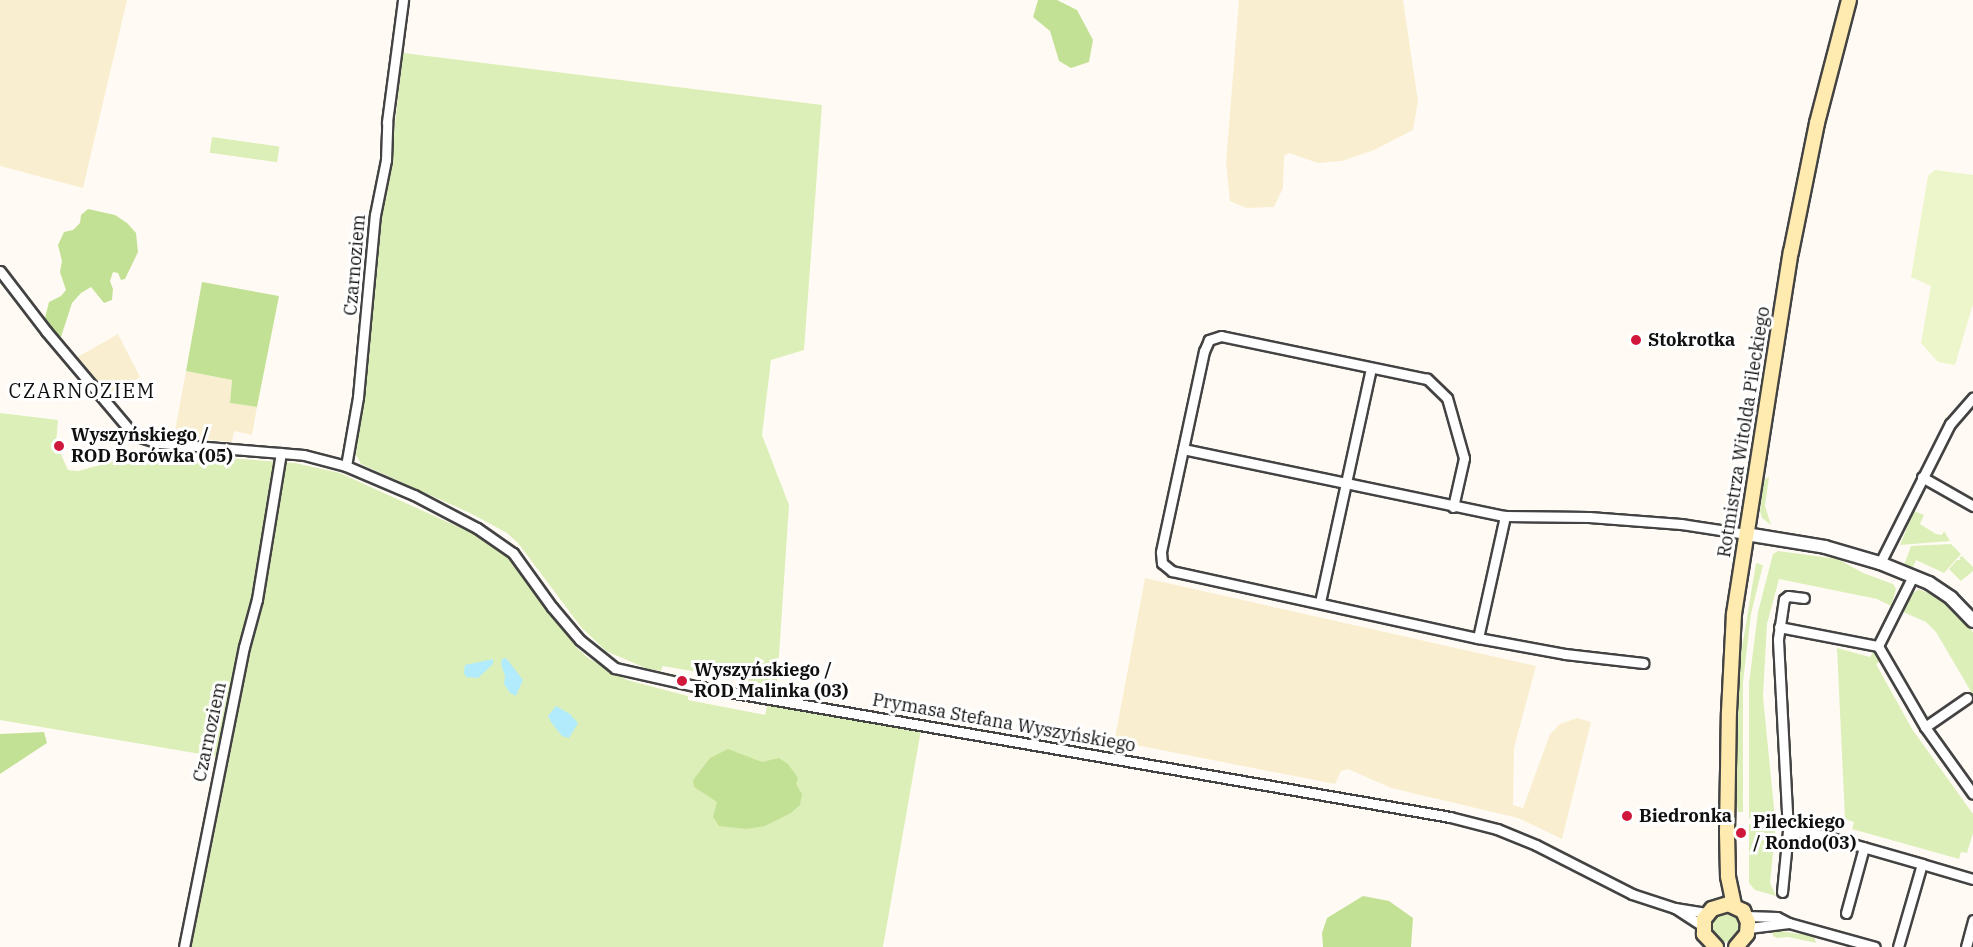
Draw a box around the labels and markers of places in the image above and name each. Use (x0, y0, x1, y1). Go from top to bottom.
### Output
place label: Stokrotka (1648, 329, 1735, 351)
marker: Stokrotka (1629, 333, 1643, 347)
place label: Wyszyńskiego / ROD Borówka (05) (71, 425, 233, 468)
marker: Wyszyńskiego / ROD Borówka (05) (52, 439, 66, 453)
place label: Wyszyńskiego / ROD Malinka (03) (694, 660, 848, 702)
marker: Wyszyńskiego / ROD Malinka (03) (675, 674, 689, 688)
place label: Biedronka (1639, 805, 1732, 827)
marker: Biedronka (1620, 809, 1634, 823)
place label: Pileckiego / Rondo(03) (1753, 812, 1856, 854)
marker: Pileckiego / Rondo(03) (1734, 826, 1748, 840)

